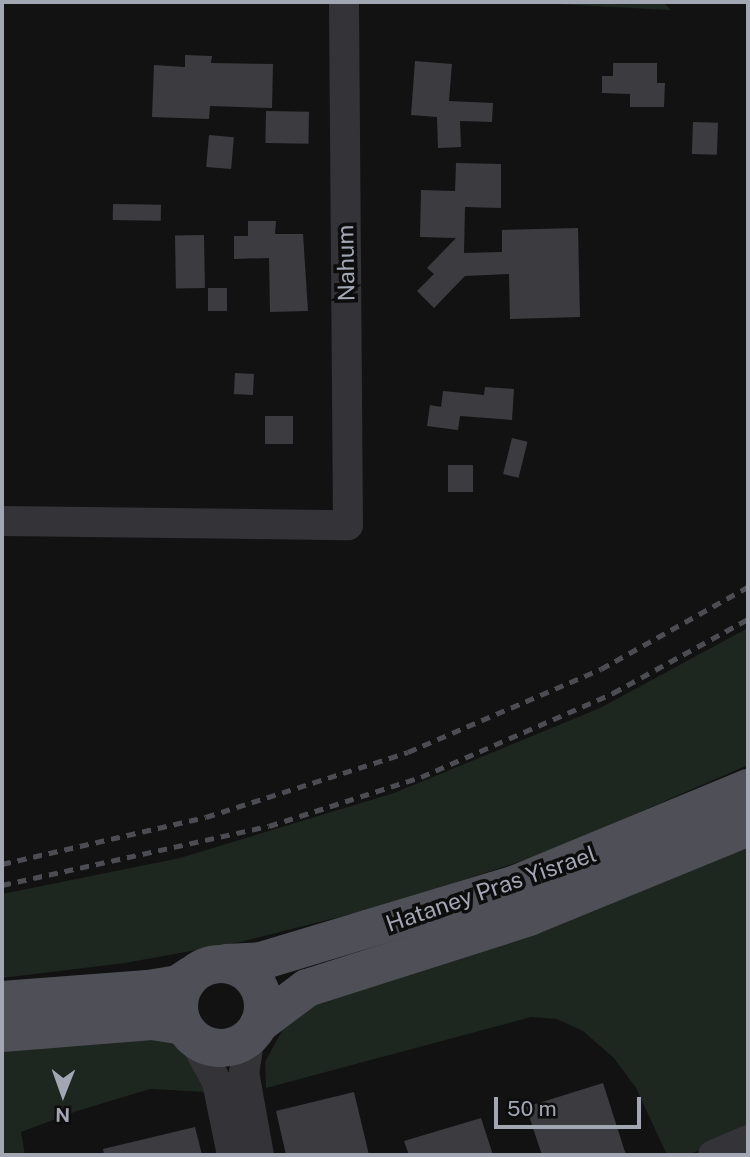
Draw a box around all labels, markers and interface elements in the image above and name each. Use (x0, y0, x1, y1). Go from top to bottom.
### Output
street label: Nahum (332, 224, 360, 302)
street label: Hataney Pras Yisrael (382, 840, 600, 938)
north arrow (28, 1059, 98, 1129)
scale bar (498, 1084, 645, 1128)
text: 50 m (507, 1096, 557, 1121)
text: N (55, 1104, 70, 1126)

